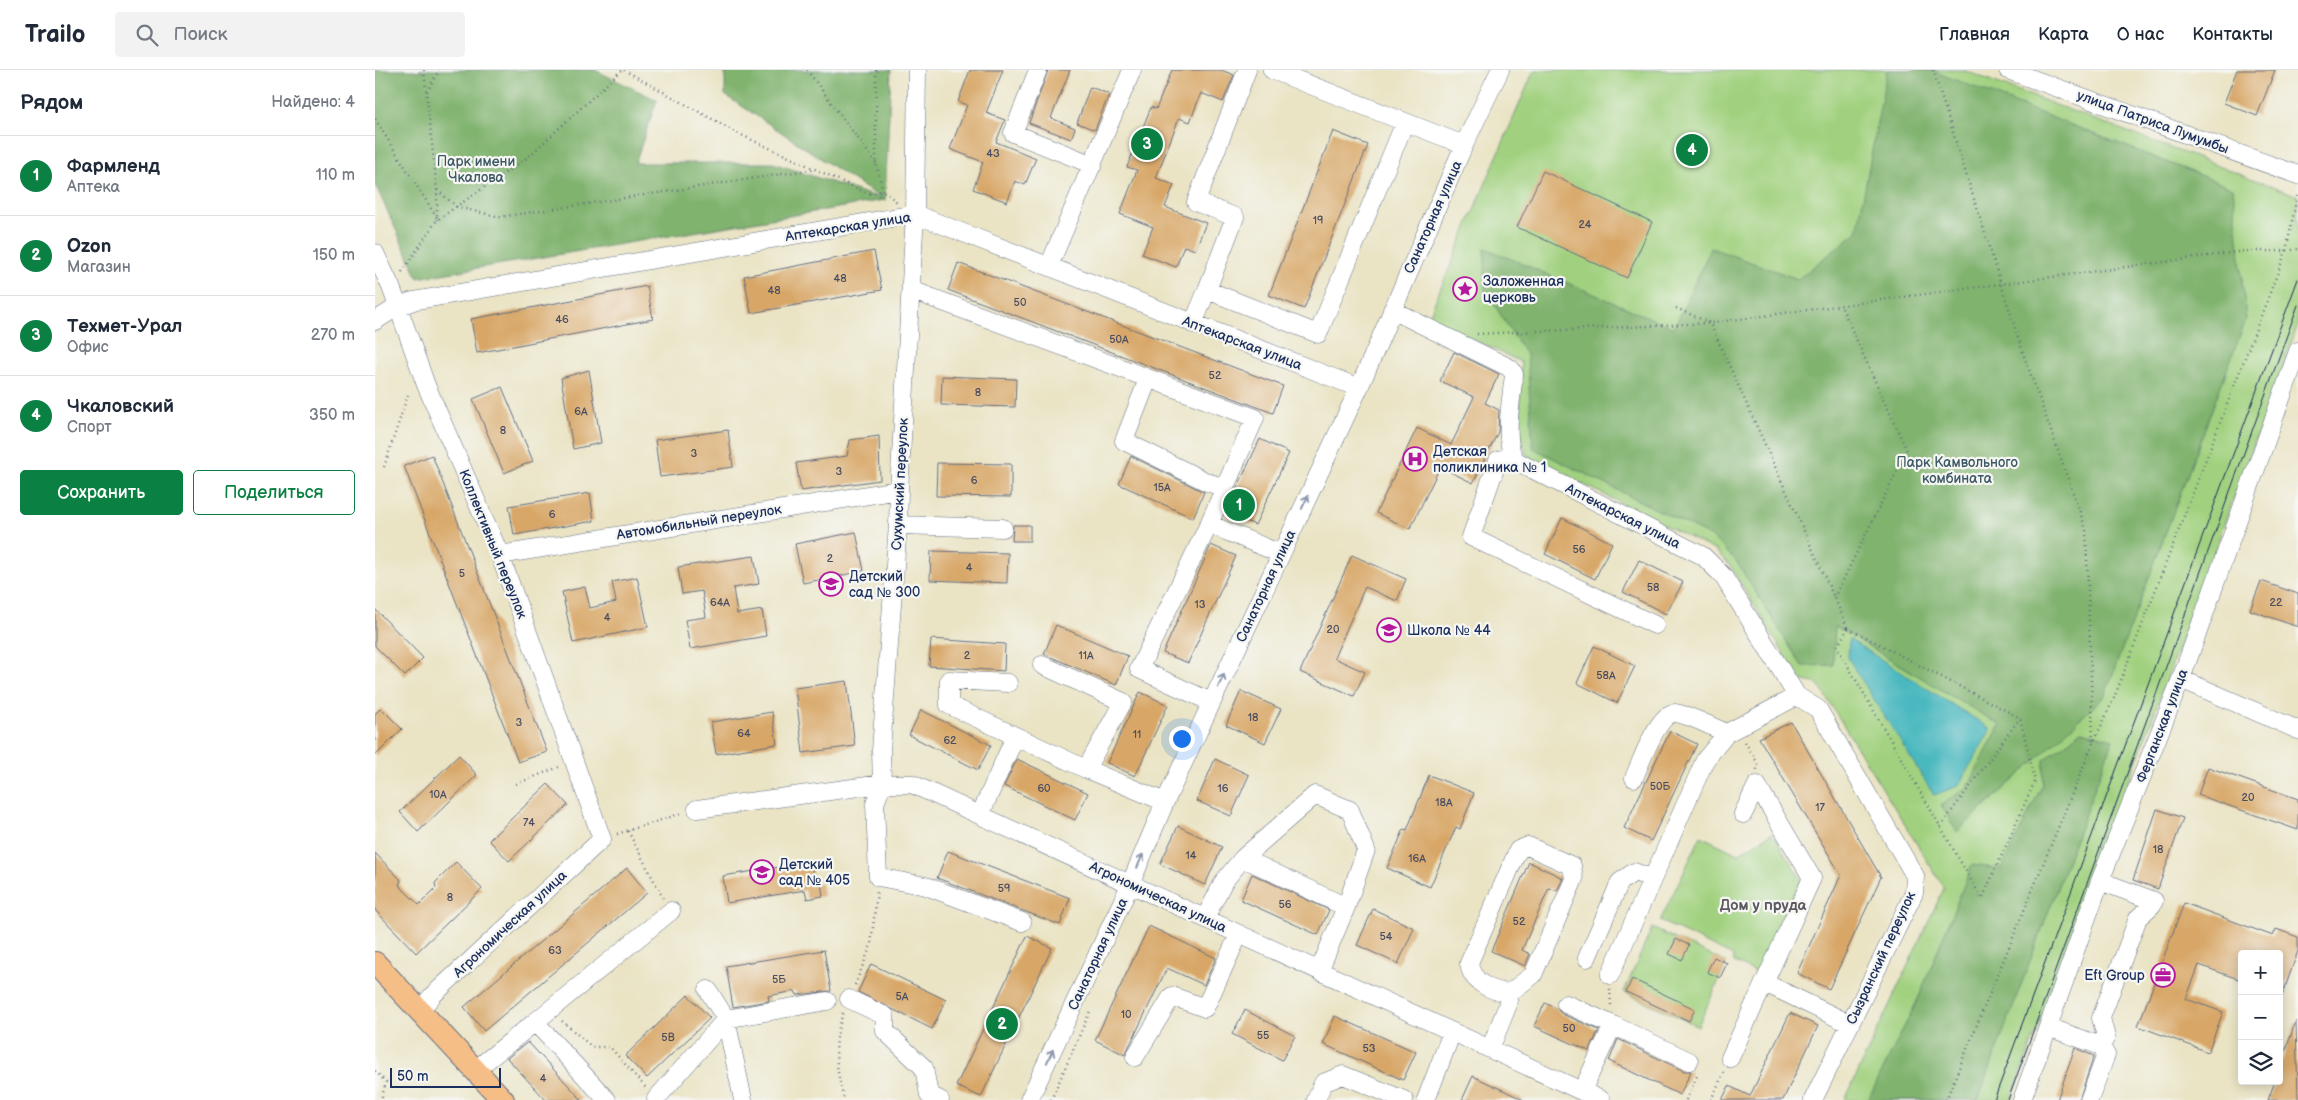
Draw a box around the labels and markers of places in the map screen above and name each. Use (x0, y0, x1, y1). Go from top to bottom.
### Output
pin: 3 (1131, 125, 1163, 163)
pin: 4 (1676, 131, 1708, 169)
place label: Заложенная церковь (1483, 273, 1564, 306)
place icon: Заложенная церковь (1452, 276, 1478, 302)
place label: Детская поликлиника № 1 (1433, 443, 1546, 476)
hospital icon: Детская поликлиника № 1 (1402, 446, 1428, 472)
pin: 1 (1223, 486, 1255, 524)
place label: Детский сад № 300 (849, 568, 920, 601)
school or university icon: Детский сад № 300 (818, 571, 844, 597)
school or university icon: Школа № 44 (1376, 617, 1402, 643)
place label: Школа № 44 (1407, 622, 1491, 639)
place label: Детский сад № 405 (779, 856, 850, 889)
school or university icon: Детский сад № 405 (749, 859, 775, 885)
office icon: Eft Group (2150, 962, 2176, 988)
place label: Eft Group (2084, 967, 2145, 984)
pin: 2 (986, 1005, 1018, 1043)

